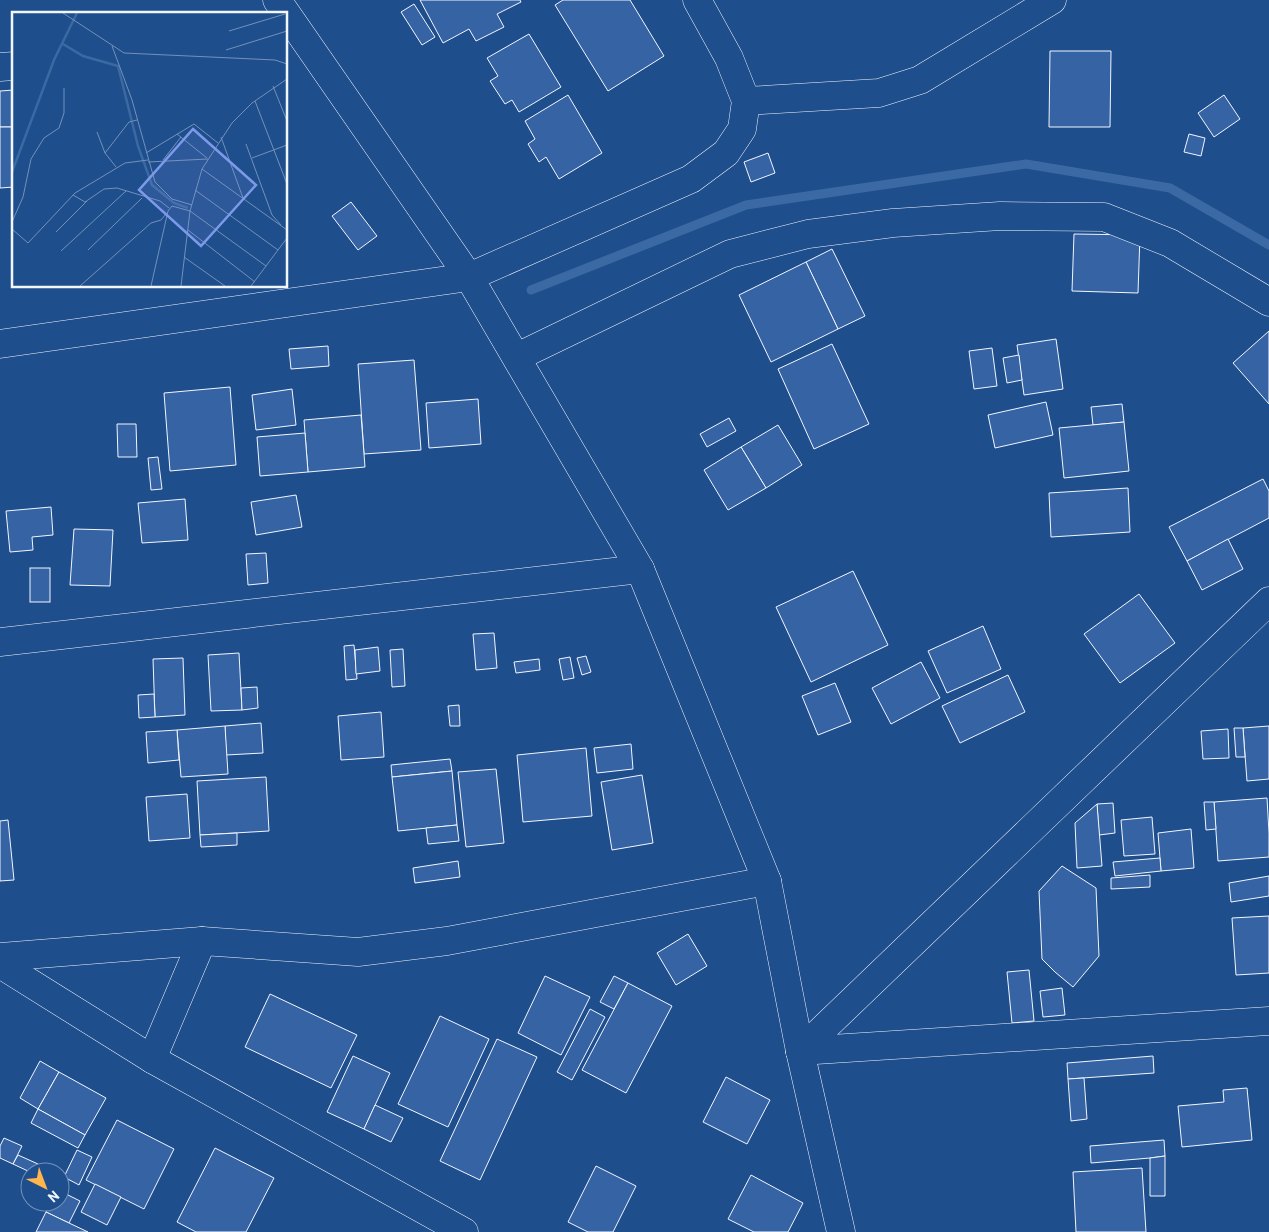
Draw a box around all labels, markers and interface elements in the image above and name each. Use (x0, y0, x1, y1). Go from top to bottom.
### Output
inset map (12, 12, 288, 288)
north arrow (20, 1162, 70, 1212)
text: N (45, 1188, 63, 1206)

